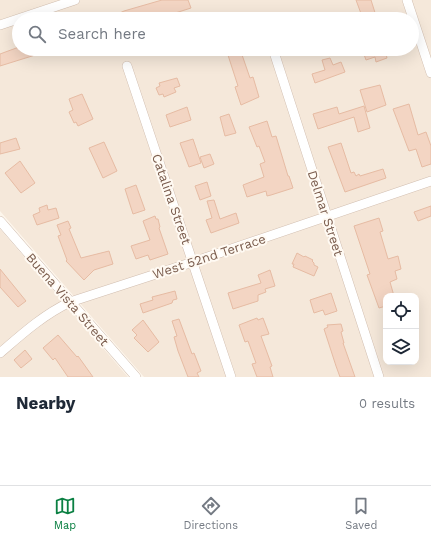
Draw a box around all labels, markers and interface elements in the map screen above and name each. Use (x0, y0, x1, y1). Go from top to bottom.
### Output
search box (12, 12, 419, 56)
icon: search (26, 23, 48, 45)
text: Search here (58, 25, 146, 43)
street label: Catalina Street (149, 152, 194, 247)
street label: Delmar Street (305, 168, 347, 258)
street label: West 52nd Terrace (151, 231, 268, 282)
street label: Buena Vista Street (23, 250, 112, 349)
map controls (383, 293, 419, 365)
button: locate (383, 293, 419, 329)
button: layers (383, 329, 419, 365)
text: Nearby (16, 393, 75, 413)
text: 0 results (359, 396, 415, 411)
tab: Map (54, 495, 76, 532)
tab: Directions (184, 495, 238, 532)
tab: Saved (345, 495, 377, 532)

